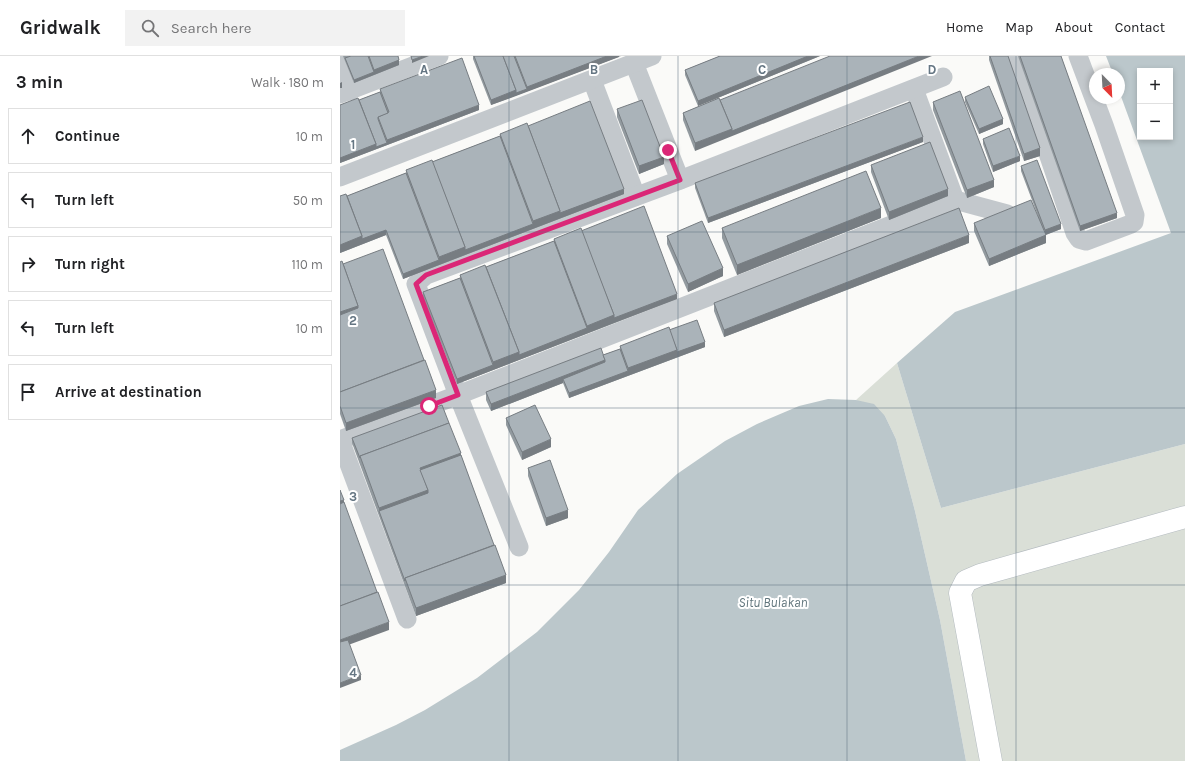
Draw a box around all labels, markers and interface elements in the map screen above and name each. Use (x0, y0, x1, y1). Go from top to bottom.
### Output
search box (125, 10, 405, 46)
text: Gridwalk (20, 17, 101, 39)
icon: search (139, 17, 161, 39)
text: Search here (171, 19, 251, 37)
text: Home (946, 19, 983, 36)
text: Map (1005, 19, 1033, 36)
text: About (1055, 19, 1093, 36)
text: Contact (1115, 19, 1165, 36)
text: A (420, 62, 428, 77)
text: B (590, 62, 598, 77)
text: C (758, 62, 766, 77)
text: D (928, 62, 937, 77)
north arrow (1089, 68, 1125, 104)
map controls (1137, 68, 1173, 140)
button: + (1137, 68, 1173, 104)
text: 3 min (16, 72, 63, 92)
text: Walk · 180 m (251, 75, 324, 90)
button: − (1137, 104, 1173, 140)
icon: ahead (17, 125, 39, 147)
text: Continue (55, 127, 120, 145)
text: 10 m (296, 129, 323, 144)
text: 1 (351, 137, 355, 152)
route end (659, 141, 677, 159)
icon: left (17, 189, 39, 211)
text: Turn left (55, 191, 114, 209)
text: 50 m (293, 193, 323, 208)
icon: right (17, 253, 39, 275)
text: Turn right (55, 255, 125, 273)
text: 110 m (291, 257, 323, 272)
text: 2 (349, 313, 357, 328)
icon: left (17, 317, 39, 339)
text: Turn left (55, 319, 114, 337)
text: 10 m (296, 321, 323, 336)
icon: arrive (17, 381, 39, 403)
text: Arrive at destination (55, 383, 202, 401)
route start (420, 397, 438, 415)
text: 3 (349, 489, 357, 504)
water label: Situ Bulakan (738, 595, 808, 610)
text: 4 (349, 665, 357, 680)

